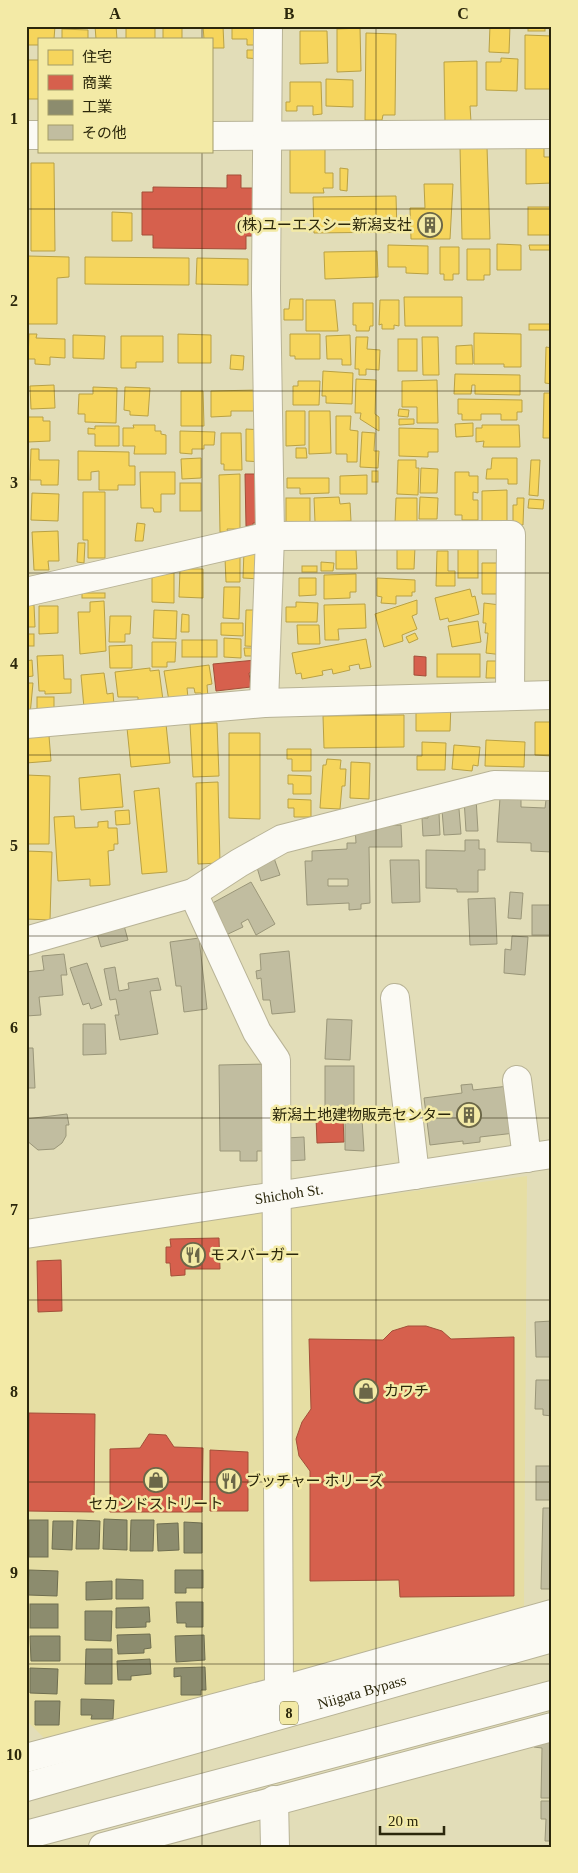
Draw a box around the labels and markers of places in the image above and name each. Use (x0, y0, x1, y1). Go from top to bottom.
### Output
building icon: (株)ユーエスシー新潟支社 (417, 212, 443, 238)
place label: (株)ユーエスシー新潟支社 (237, 217, 412, 234)
building icon: 新潟土地建物販売センター (456, 1102, 482, 1128)
place label: 新潟土地建物販売センター (272, 1107, 452, 1123)
restaurant icon: モスバーガー (180, 1242, 206, 1268)
place label: モスバーガー (210, 1247, 300, 1263)
shop icon: カワチ (353, 1378, 379, 1404)
place label: カワチ (384, 1383, 429, 1399)
shop icon: セカンドストリート (143, 1467, 169, 1493)
restaurant icon: ブッチャー ホリーズ (216, 1468, 242, 1494)
place label: ブッチャー ホリーズ (246, 1473, 384, 1489)
place label: セカンドストリート (88, 1496, 224, 1512)

